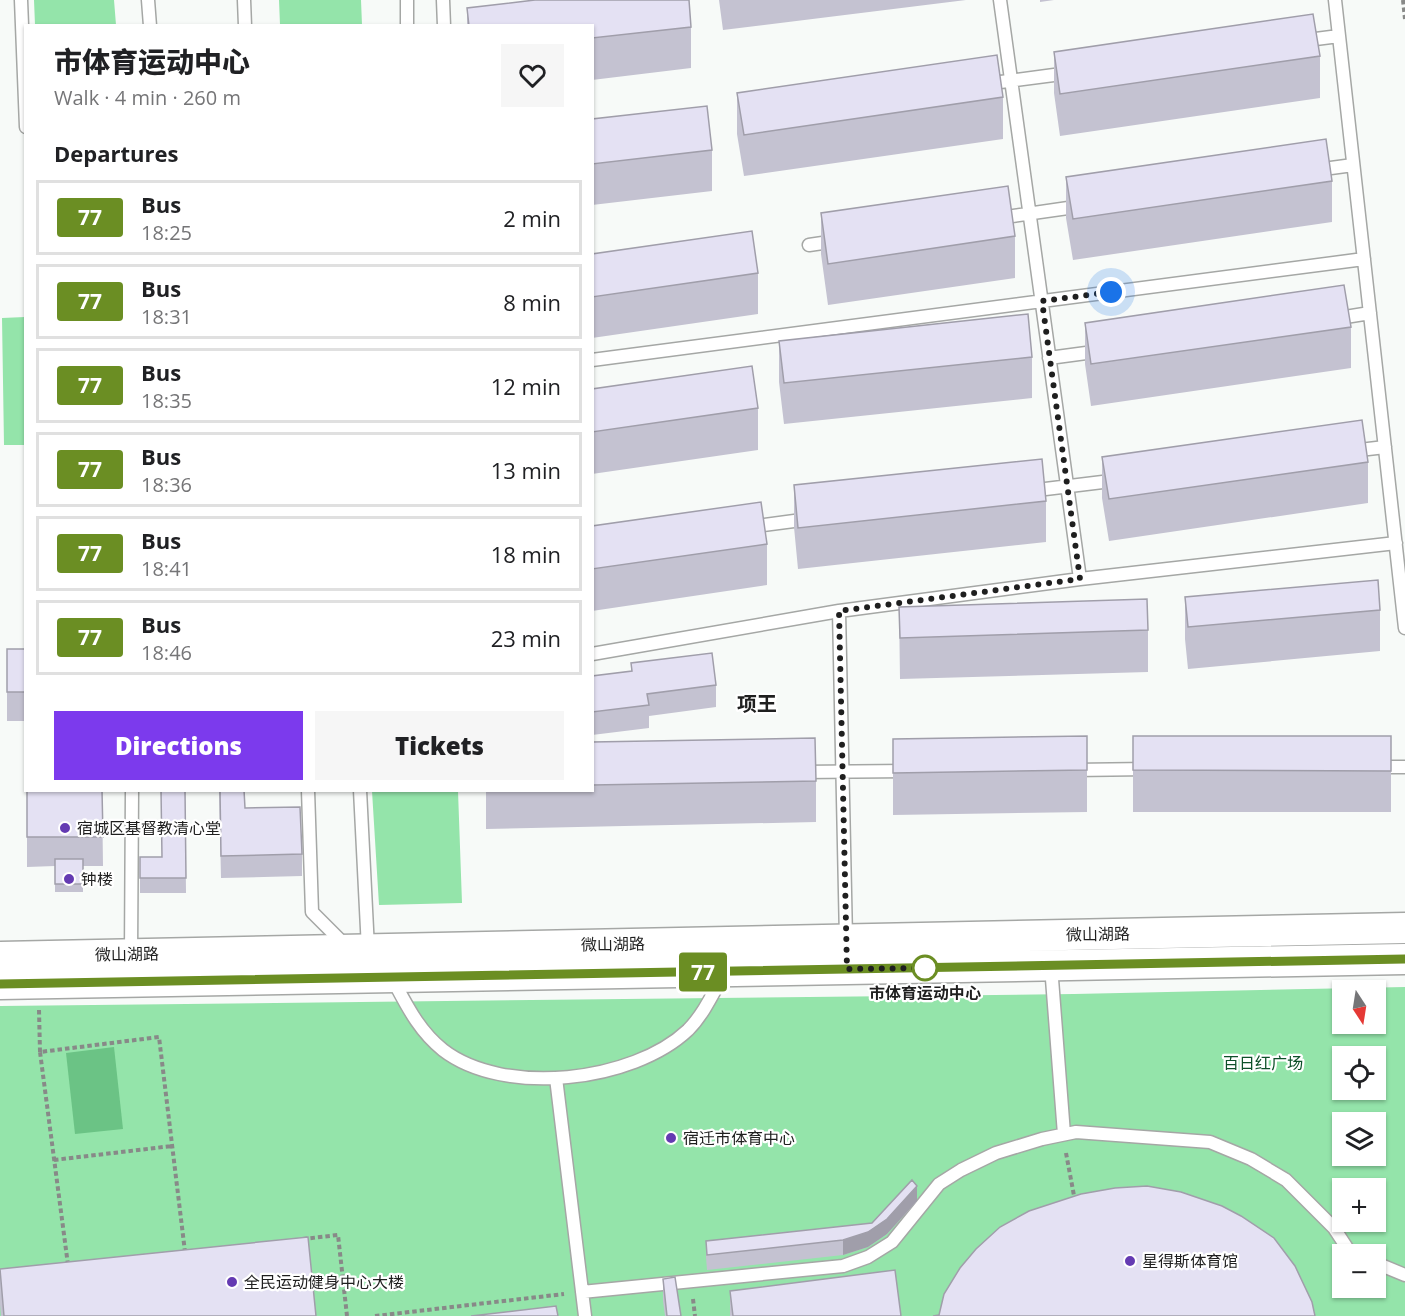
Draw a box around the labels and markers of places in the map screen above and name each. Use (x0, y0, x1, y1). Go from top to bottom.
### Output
place label: 宿城区基督教清心堂 (77, 817, 221, 839)
marker: 宿城区基督教清心堂 (58, 821, 72, 835)
place label: 钟楼 (81, 868, 113, 890)
marker: 钟楼 (62, 872, 76, 886)
marker: 市体育运动中心 (912, 955, 938, 981)
place label: 市体育运动中心 (869, 982, 981, 1004)
place label: 宿迁市体育中心 (683, 1127, 795, 1149)
marker: 宿迁市体育中心 (664, 1131, 678, 1145)
place label: 星得斯体育馆 (1142, 1250, 1238, 1272)
marker: 星得斯体育馆 (1123, 1254, 1137, 1268)
place label: 全民运动健身中心大楼 (244, 1271, 404, 1293)
marker: 全民运动健身中心大楼 (225, 1275, 239, 1289)

